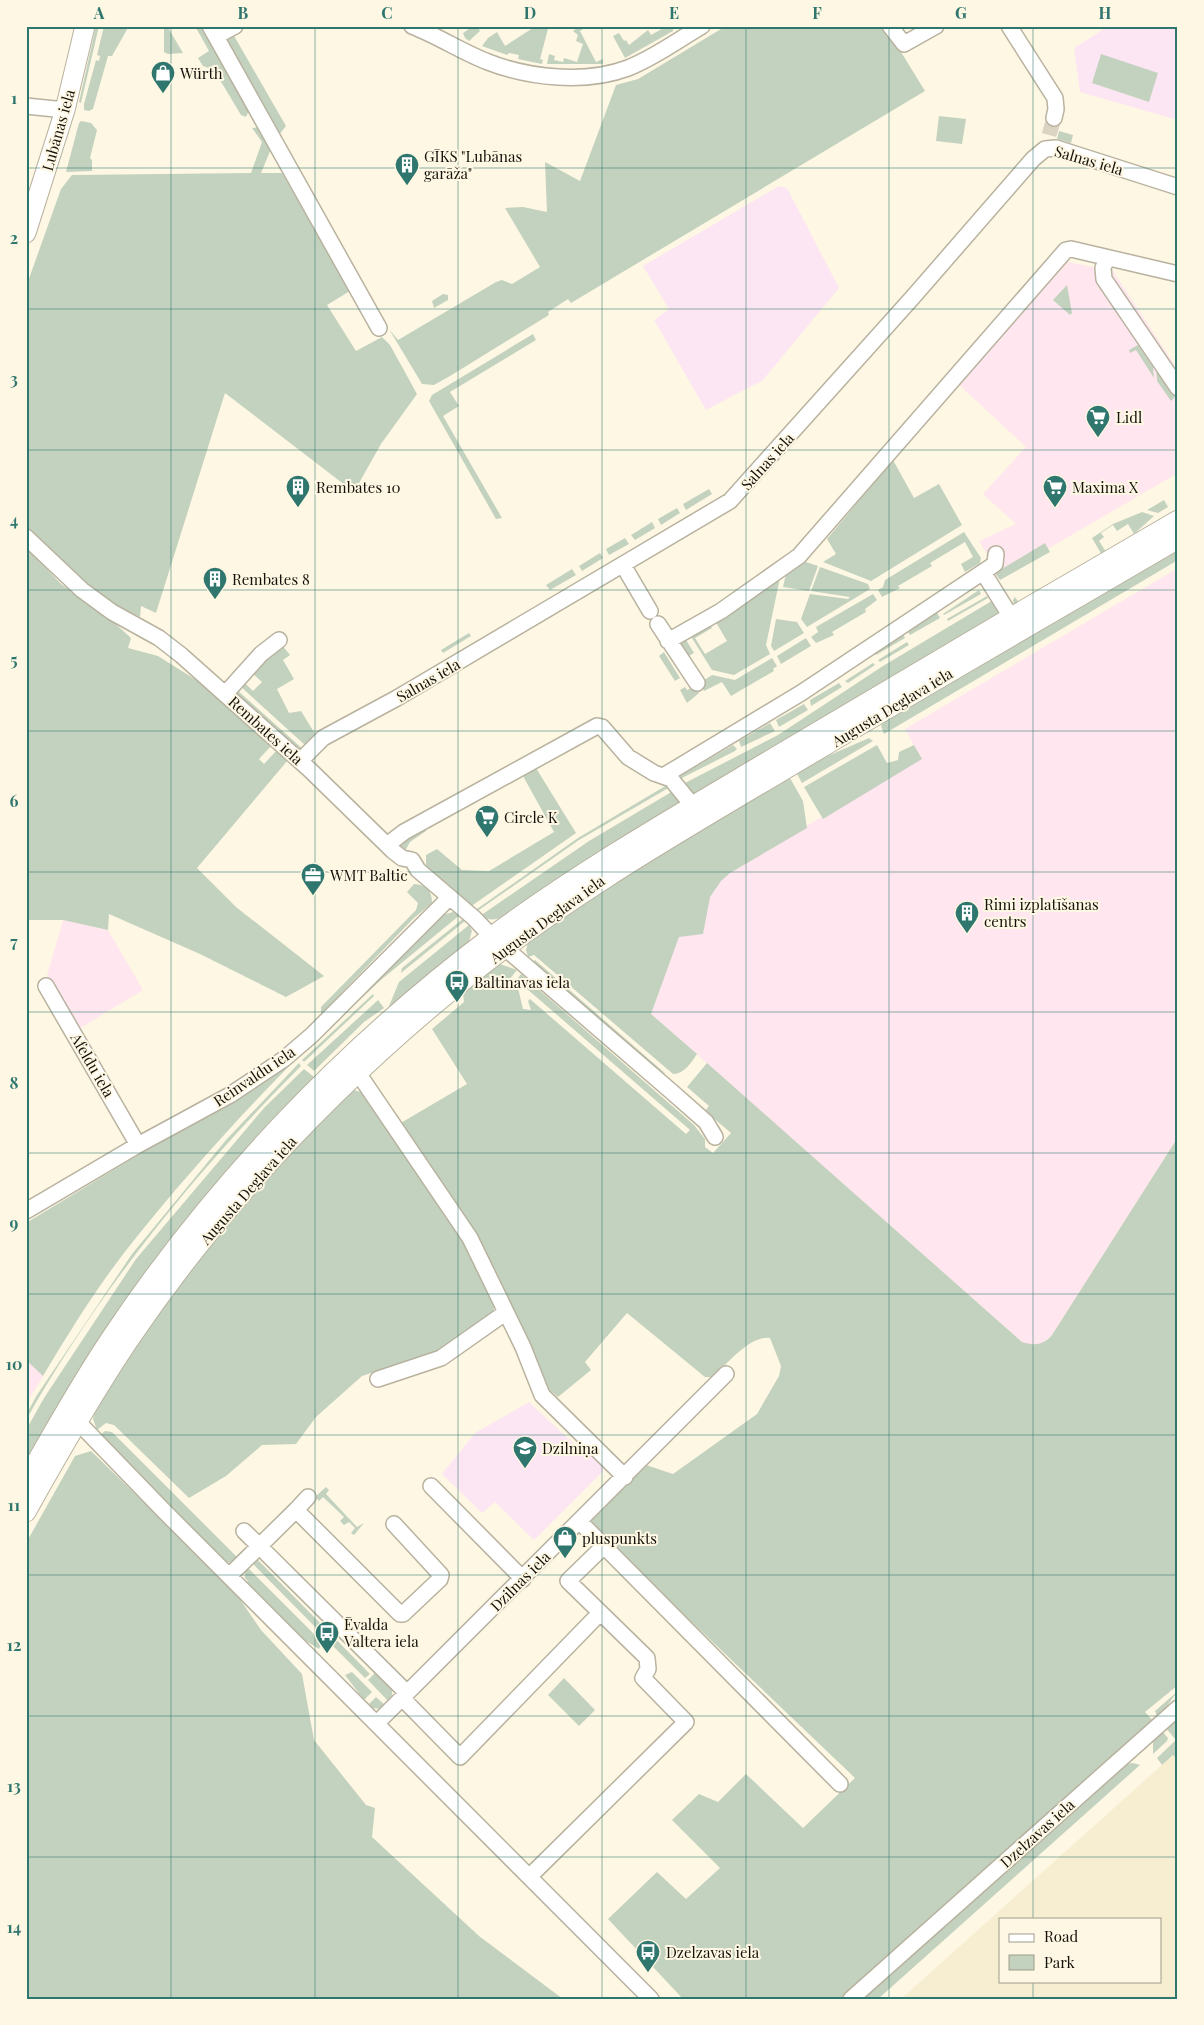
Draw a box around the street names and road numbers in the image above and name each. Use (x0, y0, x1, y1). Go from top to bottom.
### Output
street label: Lubānas iela (37, 86, 79, 173)
street label: Salnas iela (1052, 141, 1126, 179)
street label: Salnas iela (736, 428, 798, 494)
street label: Salnas iela (392, 653, 464, 706)
street label: Augusta Deglava iela (827, 663, 957, 751)
street label: Rembates iela (225, 691, 308, 769)
street label: Augusta Deglava iela (485, 870, 609, 968)
street label: Afeldu iela (66, 1028, 120, 1101)
street label: Reinvaldu iela (209, 1041, 299, 1111)
street label: Augusta Deglava iela (195, 1131, 301, 1249)
street label: Dzilnas iela (486, 1546, 555, 1615)
street label: Dzelzavas iela (996, 1794, 1079, 1872)

